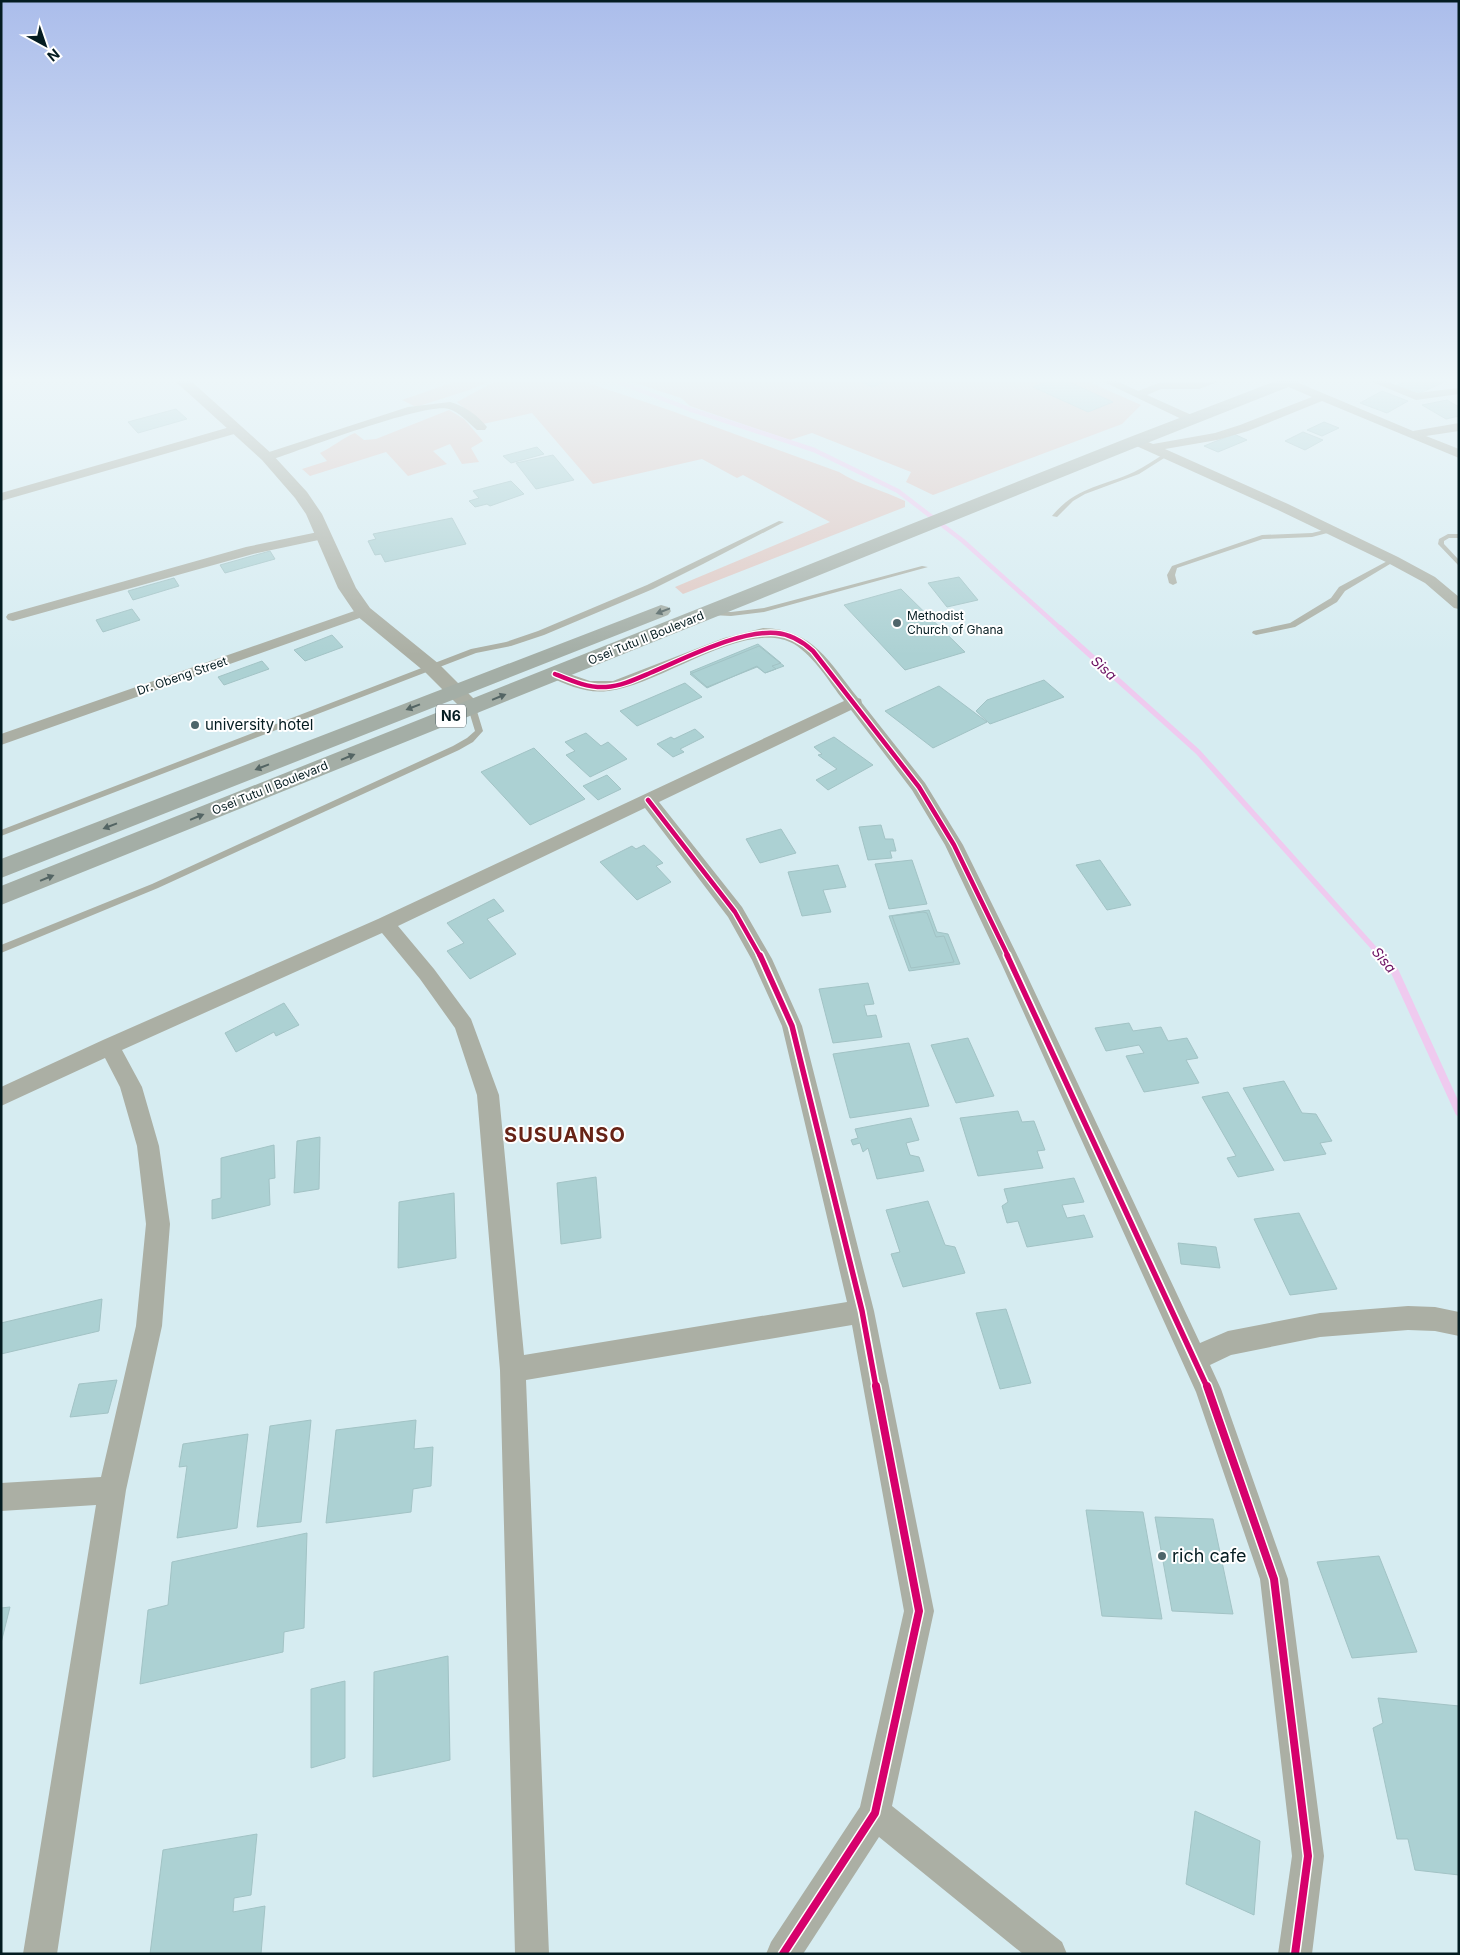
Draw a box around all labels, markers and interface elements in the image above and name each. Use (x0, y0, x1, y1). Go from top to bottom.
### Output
north arrow (20, 20, 70, 70)
text: N (44, 45, 63, 65)
street label: Osei Tutu II Boulevard (586, 607, 706, 668)
one-way arrow (655, 608, 670, 615)
place label: Methodist Church of Ghana (907, 608, 1003, 637)
marker: Methodist Church of Ghana (891, 617, 903, 629)
water label: Sisa (1088, 652, 1121, 684)
street label: Dr. Obeng Street (135, 653, 229, 698)
one-way arrow (492, 692, 506, 700)
one-way arrow (405, 703, 420, 711)
road number: N6 (436, 704, 466, 728)
place label: university hotel (205, 715, 313, 734)
marker: university hotel (189, 719, 201, 731)
one-way arrow (341, 753, 356, 761)
street label: Osei Tutu II Boulevard (210, 757, 330, 818)
one-way arrow (255, 763, 269, 771)
one-way arrow (190, 813, 205, 821)
one-way arrow (103, 823, 118, 830)
one-way arrow (39, 874, 54, 881)
water label: Sisa (1369, 943, 1400, 976)
district label: SUSUANSO (504, 1123, 626, 1147)
place label: rich cafe (1172, 1545, 1247, 1566)
marker: rich cafe (1156, 1550, 1168, 1562)

